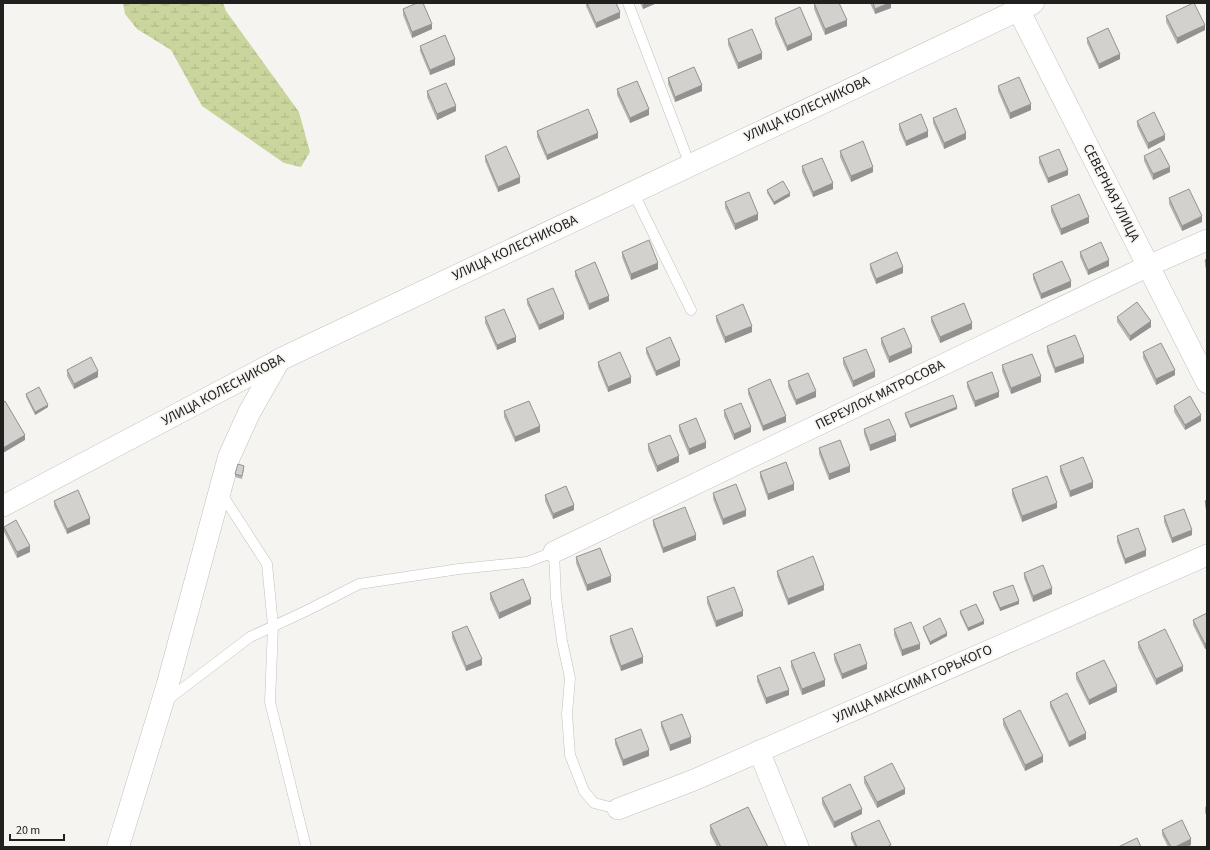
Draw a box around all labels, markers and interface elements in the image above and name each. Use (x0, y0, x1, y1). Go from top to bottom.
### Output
street label: УЛИЦА КОЛЕСНИКОВА (741, 71, 873, 147)
street label: СЕВЕРНАЯ УЛИЦА (1078, 141, 1144, 246)
street label: УЛИЦА КОЛЕСНИКОВА (449, 210, 581, 286)
street label: УЛИЦА КОЛЕСНИКОВА (158, 349, 288, 431)
street label: ПЕРЕУЛОК МАТРОСОВА (812, 355, 948, 435)
street label: УЛИЦА МАКСИМА ГОРЬКОГО (830, 640, 996, 728)
scale bar (10, 816, 64, 842)
text: 20 m (16, 822, 40, 839)

